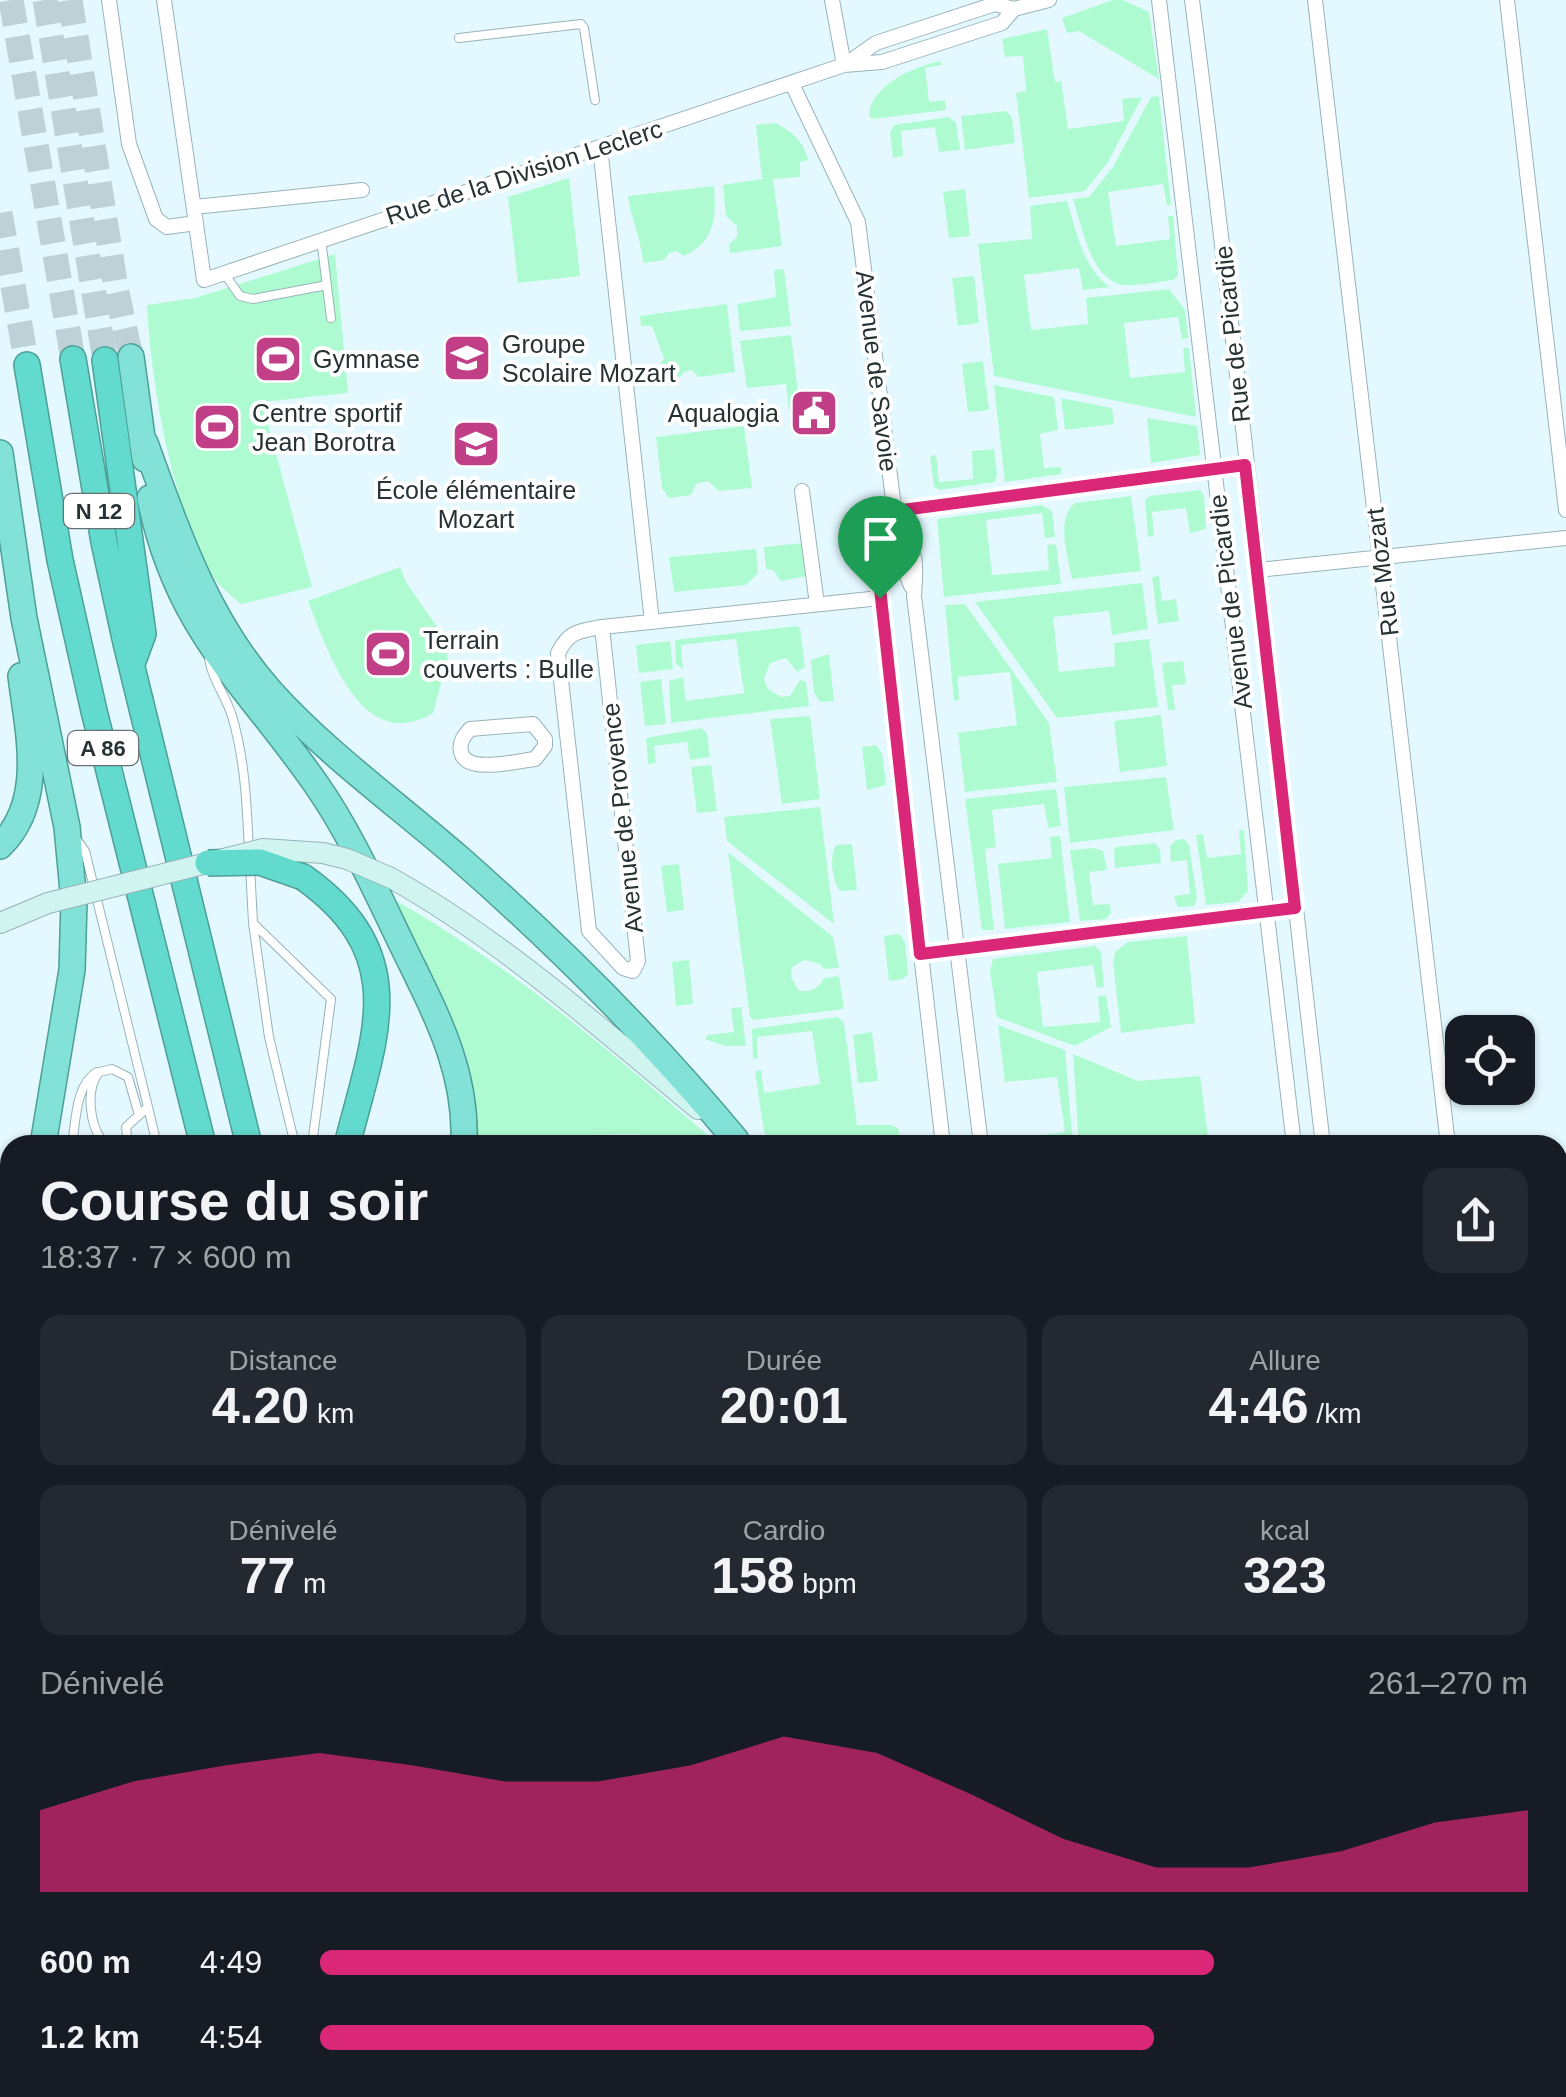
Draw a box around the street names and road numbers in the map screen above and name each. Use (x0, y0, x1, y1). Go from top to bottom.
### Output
street label: Rue de la Division Leclerc (382, 114, 666, 230)
street label: Rue de Picardie (1209, 244, 1255, 424)
street label: Avenue de Savoie (851, 269, 903, 473)
street label: Avenue de Picardie (1203, 493, 1257, 711)
road number: N 12 (64, 494, 134, 528)
street label: Rue Mozart (1360, 506, 1404, 638)
street label: Avenue de Provence (596, 701, 648, 935)
road number: A 86 (68, 731, 138, 765)

